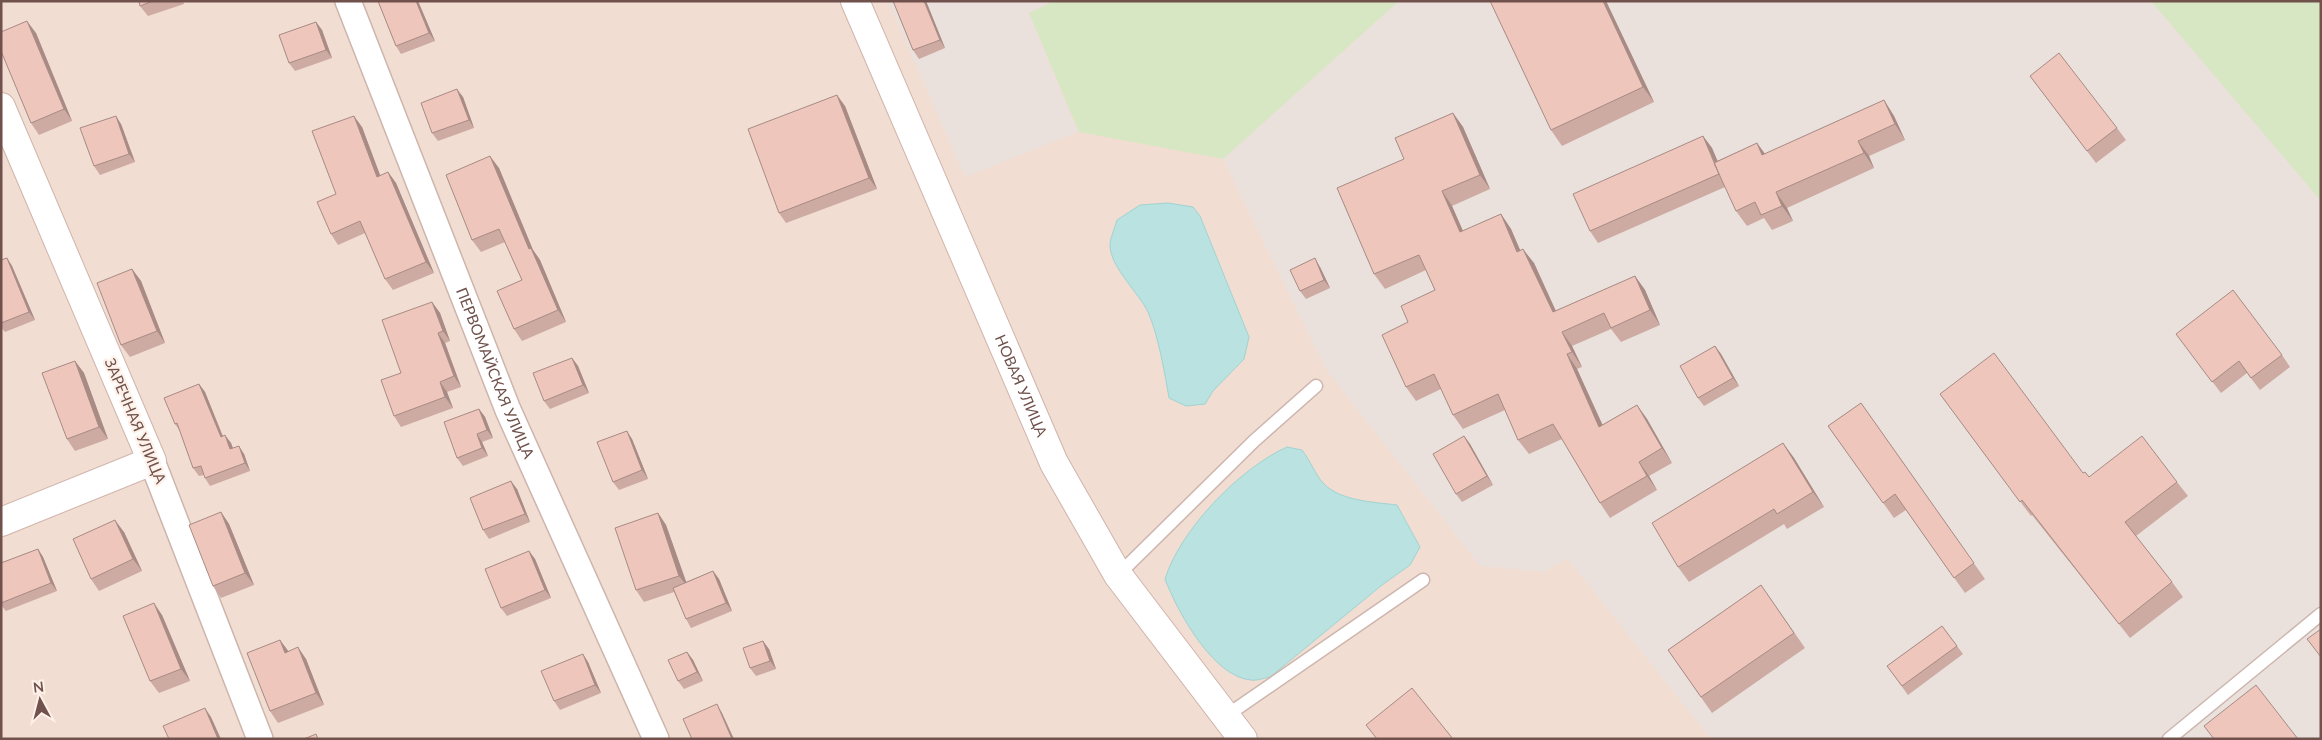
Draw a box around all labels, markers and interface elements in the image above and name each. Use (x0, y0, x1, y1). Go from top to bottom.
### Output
street label: ПЕРВОМАЙСКАЯ УЛИЦА (453, 285, 539, 462)
street label: НОВАЯ УЛИЦА (992, 331, 1052, 440)
street label: ЗАРЕЧНАЯ УЛИЦА (101, 355, 171, 487)
north arrow (15, 675, 65, 725)
text: N (32, 678, 45, 696)

